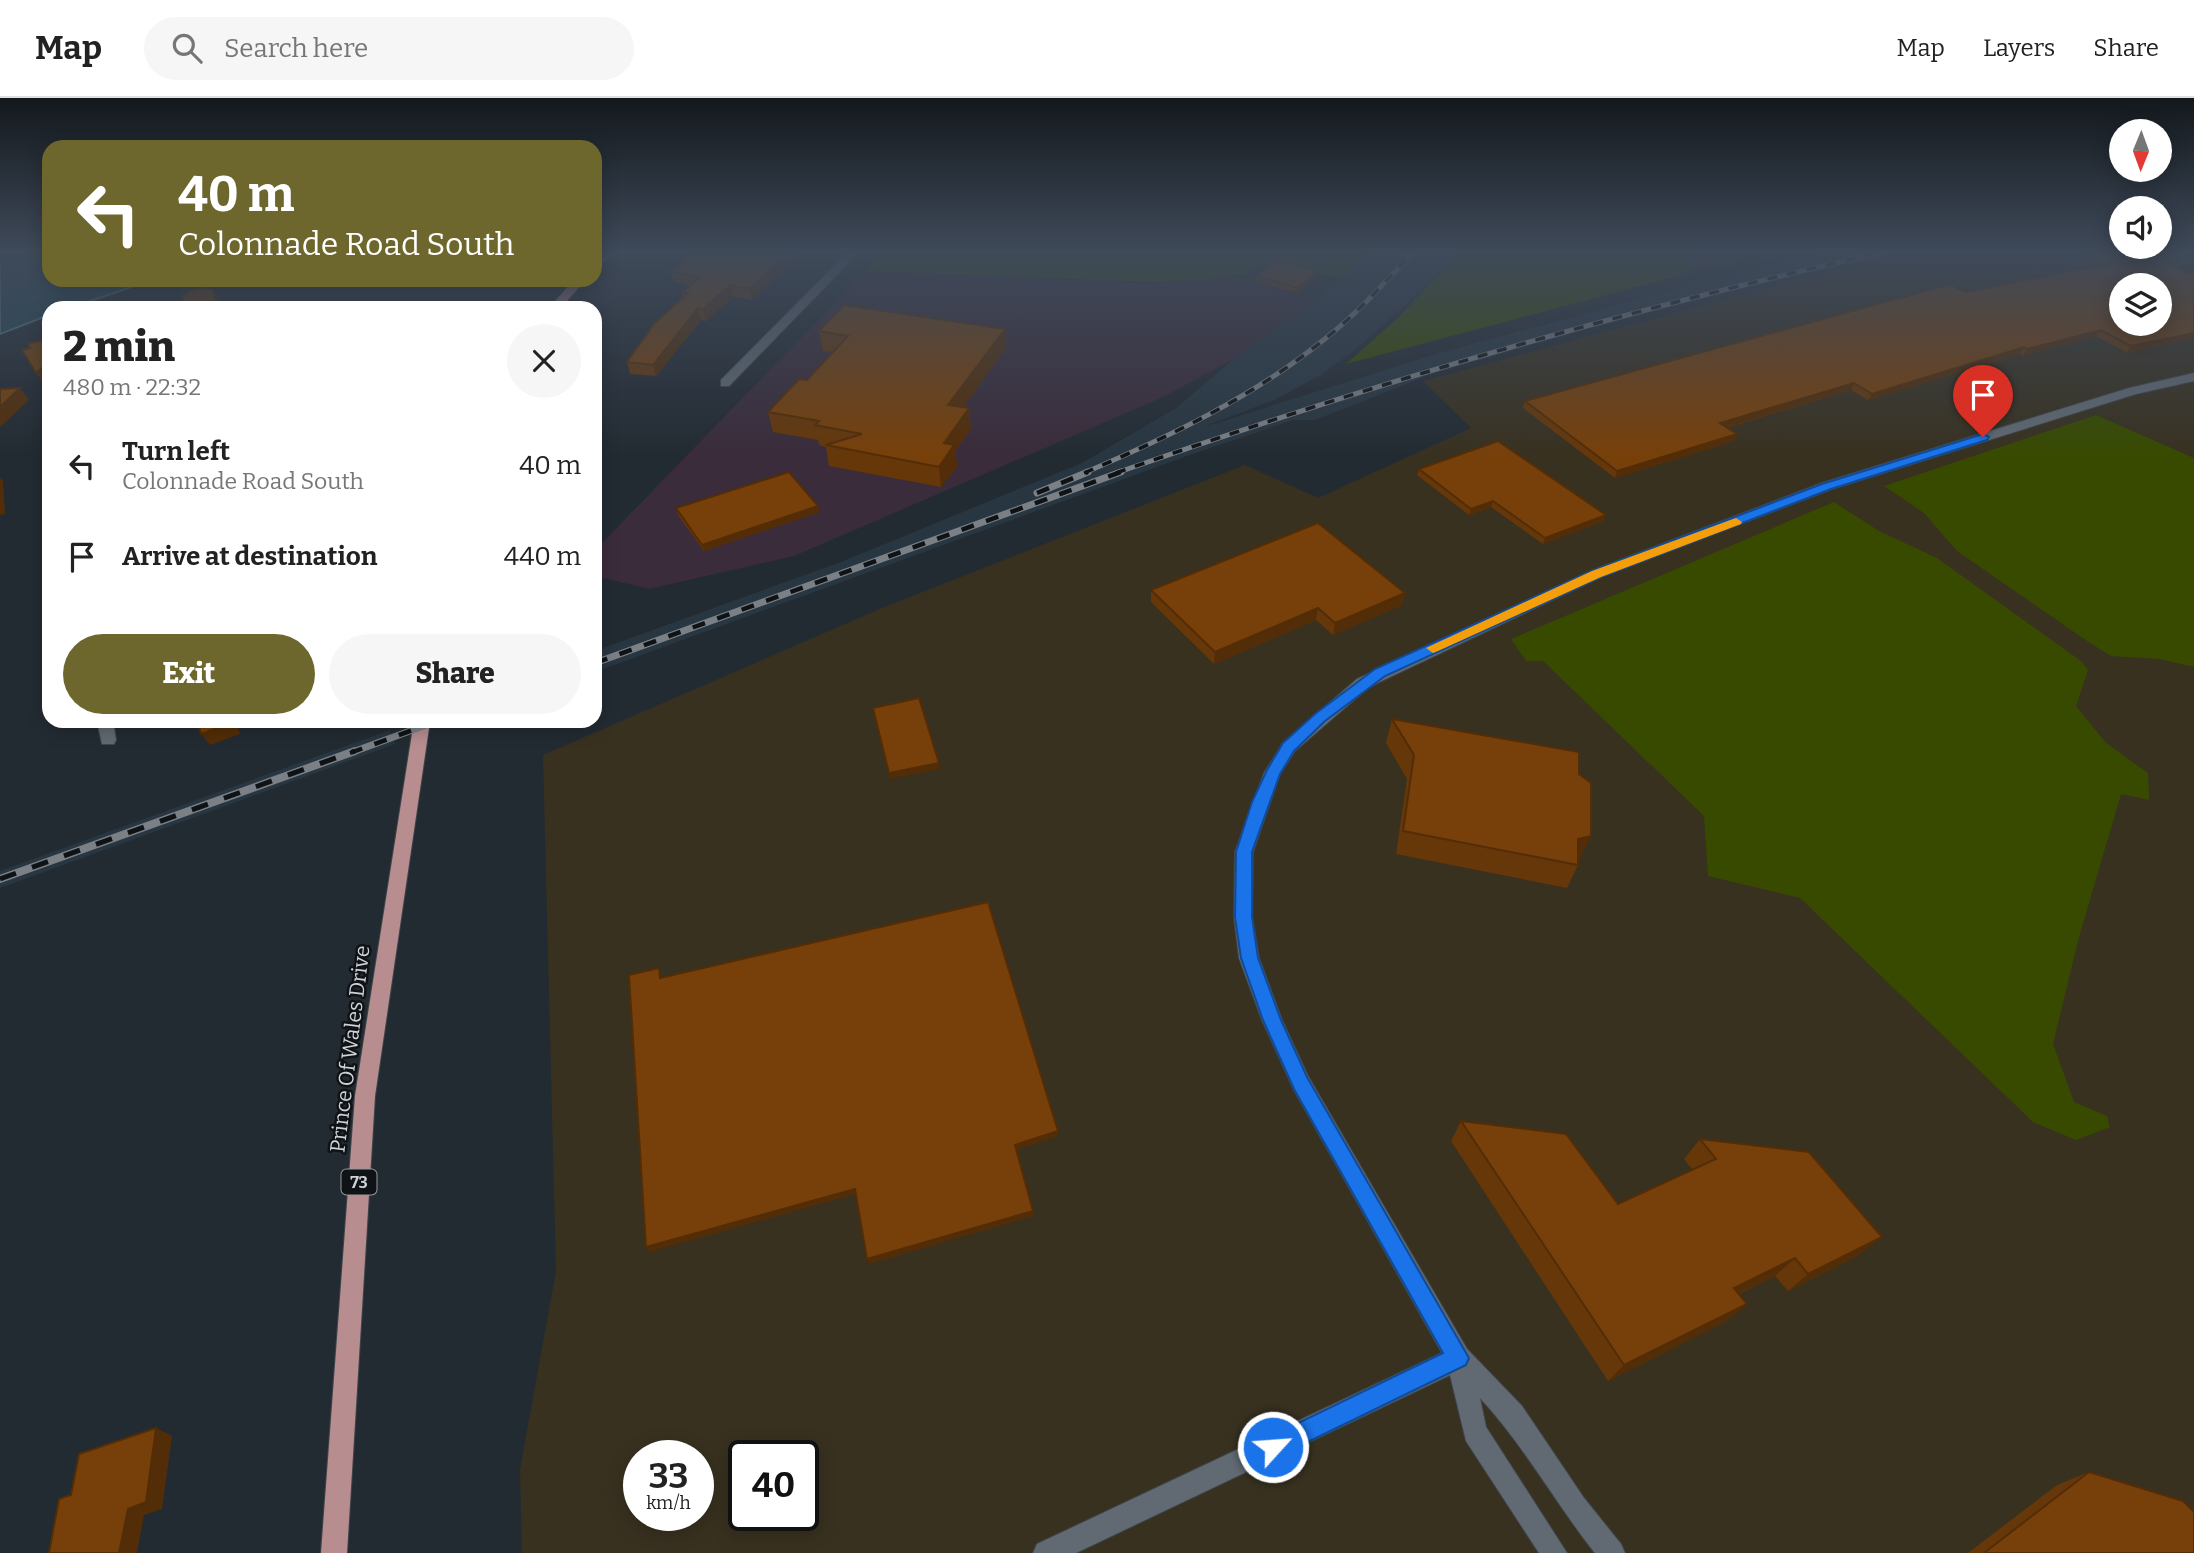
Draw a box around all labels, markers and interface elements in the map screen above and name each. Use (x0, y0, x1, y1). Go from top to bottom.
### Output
search box (144, 17, 634, 80)
text: Map (35, 28, 102, 68)
icon: search (168, 29, 206, 67)
text: Search here (224, 33, 368, 64)
text: Map (1897, 34, 1945, 62)
text: Layers (1983, 34, 2055, 62)
text: Share (2093, 34, 2159, 62)
north arrow (2109, 119, 2172, 182)
map controls (2109, 119, 2172, 336)
text: 40 m (178, 165, 295, 224)
icon: left (63, 168, 154, 259)
button: sound (2109, 196, 2172, 259)
text: Colonnade Road South (178, 225, 515, 263)
button: layers (2109, 273, 2172, 336)
text: 2 min (63, 322, 175, 372)
button: close (507, 324, 581, 398)
pin (1953, 365, 2013, 437)
text: 480 m · 22:32 (63, 373, 201, 401)
icon: arrive (1964, 376, 2002, 414)
text: Turn left (122, 436, 230, 467)
icon: left (63, 447, 101, 485)
text: 40 m (519, 450, 581, 481)
text: Colonnade Road South (122, 467, 364, 495)
icon: arrive (63, 538, 101, 576)
text: Arrive at destination (122, 541, 377, 572)
text: 440 m (504, 541, 581, 572)
button: Exit (63, 634, 315, 714)
button: Share (329, 634, 581, 714)
street label: Prince Of Wales Drive (324, 944, 376, 1154)
road number: 73 (342, 1170, 376, 1194)
position arrow (1236, 1410, 1310, 1484)
speed limit sign: 40 (728, 1440, 819, 1531)
text: 33 (649, 1455, 688, 1497)
text: km/h (646, 1492, 691, 1514)

